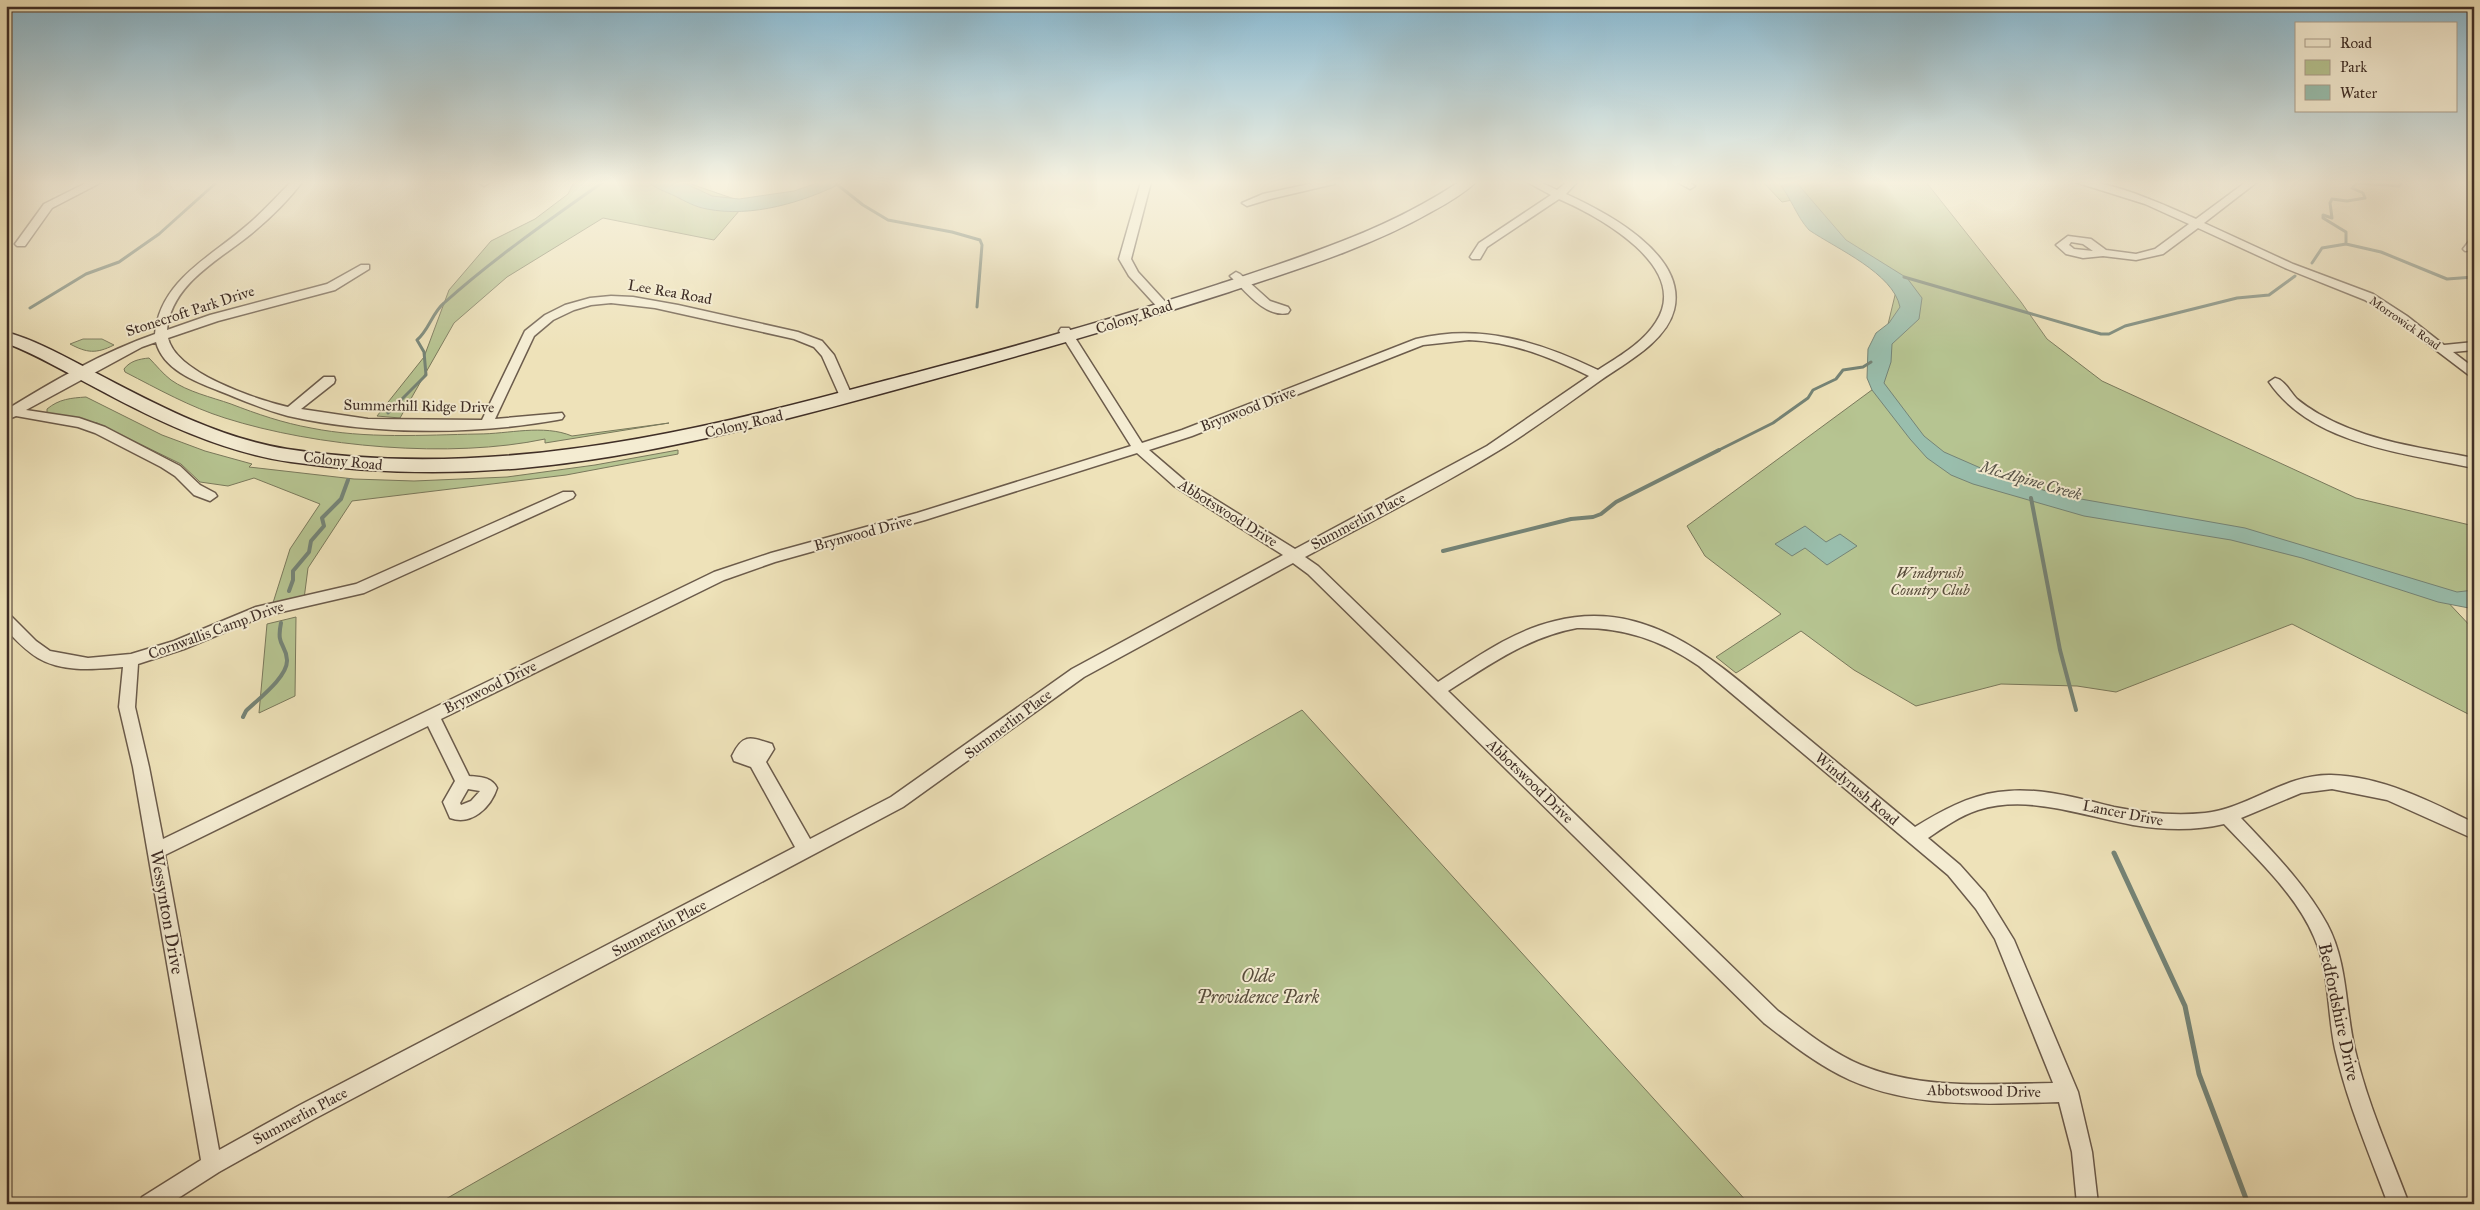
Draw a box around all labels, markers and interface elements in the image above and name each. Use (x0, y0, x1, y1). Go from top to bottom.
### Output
legend (2295, 22, 2458, 112)
text: Road (2340, 34, 2372, 52)
text: Park (2340, 58, 2367, 76)
text: Water (2340, 84, 2377, 102)
street label: Lee Rea Road (627, 276, 714, 308)
street label: Stonecroft Park Drive (123, 282, 257, 340)
street label: Morrowick Road (2367, 293, 2443, 353)
street label: Colony Road (1093, 296, 1175, 338)
street label: Brynwood Drive (1198, 383, 1298, 435)
street label: Summerhill Ridge Drive (344, 396, 494, 416)
street label: Colony Road (703, 406, 785, 442)
street label: Colony Road (302, 448, 384, 474)
water label: McAlpine Creek (1976, 456, 2084, 505)
street label: Abbotswood Drive (1174, 475, 1281, 551)
street label: Summerlin Place (1308, 488, 1408, 554)
street label: Brynwood Drive (812, 511, 914, 555)
park label: Windyrush Country Club (1890, 564, 1970, 599)
street label: Cornwallis Camp Drive (146, 597, 286, 663)
street label: Brynwood Drive (441, 657, 539, 717)
street label: Summerlin Place (961, 685, 1055, 763)
street label: Abbotswood Drive (1482, 734, 1577, 827)
street label: Windyrush Road (1812, 749, 1903, 830)
street label: Lancer Drive (2081, 796, 2165, 830)
street label: Wessynton Drive (145, 848, 189, 976)
street label: Summerlin Place (609, 895, 709, 961)
street label: Bedfordshire Drive (2314, 941, 2364, 1083)
park label: Olde Providence Park (1197, 965, 1319, 1008)
street label: Abbotswood Drive (1926, 1081, 2041, 1101)
street label: Summerlin Place (250, 1083, 350, 1149)

